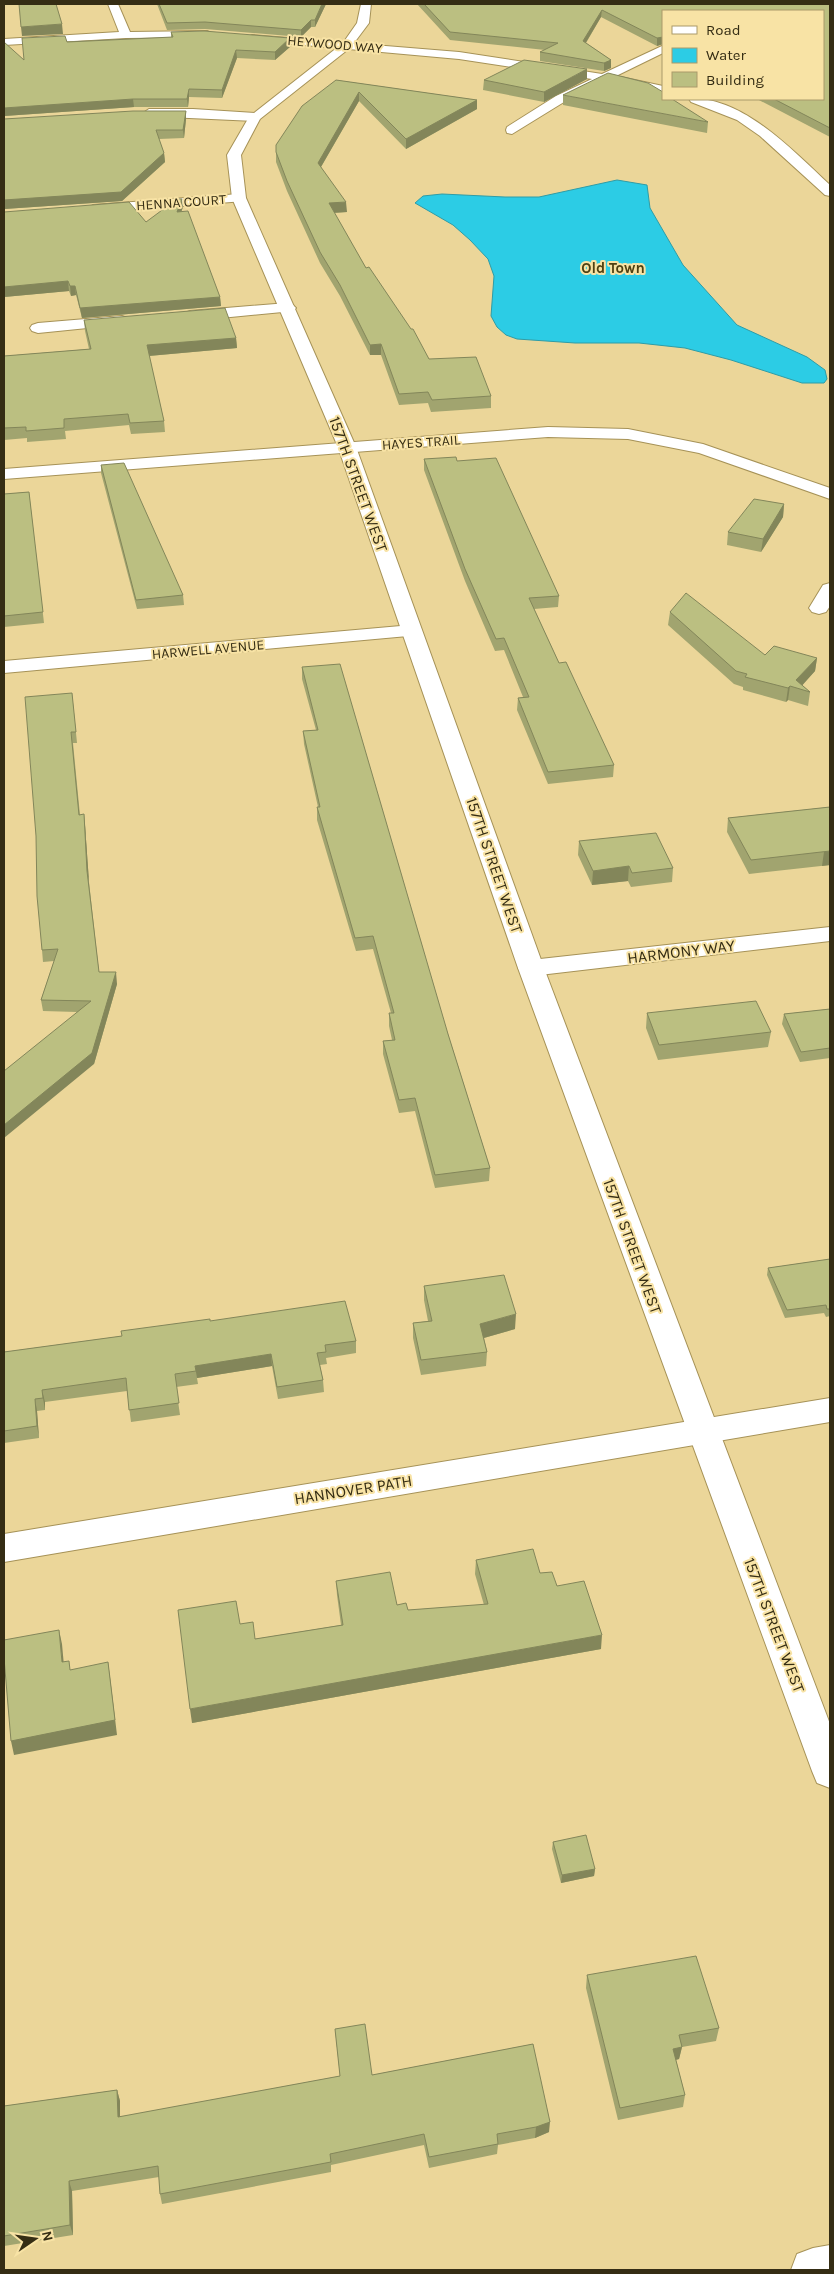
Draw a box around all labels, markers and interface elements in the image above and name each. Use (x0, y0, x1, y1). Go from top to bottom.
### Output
legend (662, 10, 824, 100)
text: Road (706, 21, 741, 39)
street label: HEYWOOD WAY (287, 32, 384, 57)
text: Water (706, 46, 747, 64)
text: Building (706, 71, 764, 89)
street label: HENNA COURT (136, 191, 227, 214)
district label: Old Town (581, 259, 645, 277)
street label: 157TH STREET WEST (325, 414, 392, 554)
street label: HAYES TRAIL (381, 431, 461, 454)
street label: HARWELL AVENUE (151, 636, 265, 663)
street label: 157TH STREET WEST (462, 795, 527, 936)
street label: HARMONY WAY (626, 935, 736, 968)
street label: 157TH STREET WEST (599, 1176, 666, 1316)
street label: HANNOVER PATH (293, 1471, 413, 1508)
street label: 157TH STREET WEST (740, 1555, 809, 1695)
north arrow (10, 2214, 60, 2264)
text: N (38, 2229, 57, 2243)

